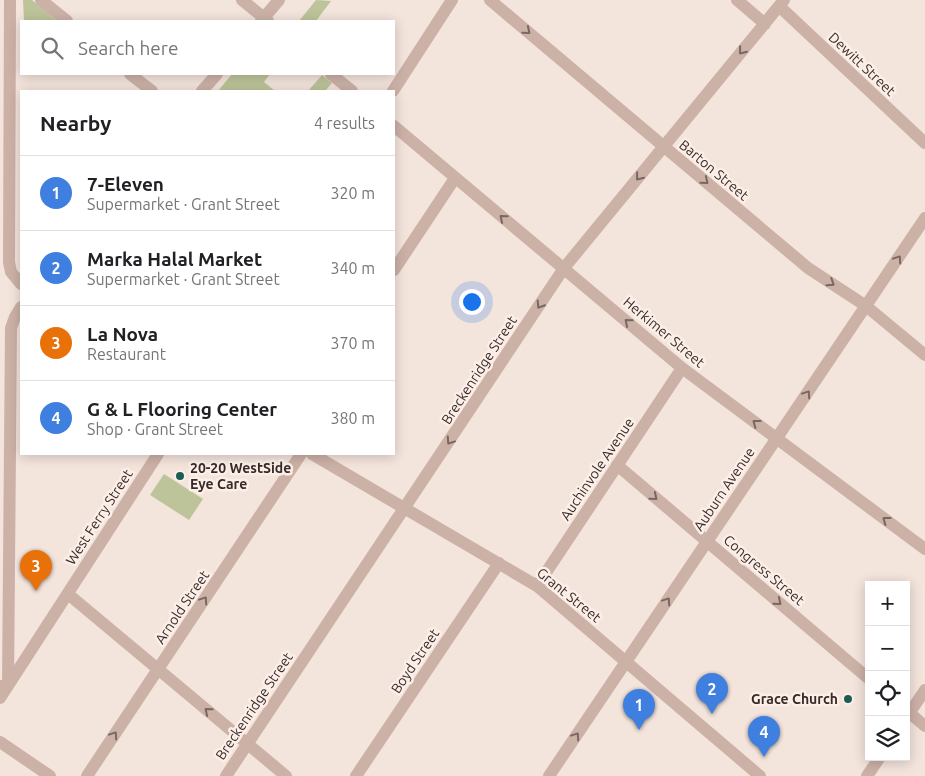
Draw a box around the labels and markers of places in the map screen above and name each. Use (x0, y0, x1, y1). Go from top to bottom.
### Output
place label: 20-20 WestSide Eye Care (190, 460, 291, 492)
marker: 20-20 WestSide Eye Care (174, 470, 186, 482)
pin: 3 (20, 550, 52, 591)
pin: 2 (696, 673, 728, 714)
pin: 1 (623, 689, 655, 730)
place label: Grace Church (751, 691, 838, 707)
marker: Grace Church (842, 693, 854, 705)
pin: 4 (748, 716, 780, 757)

